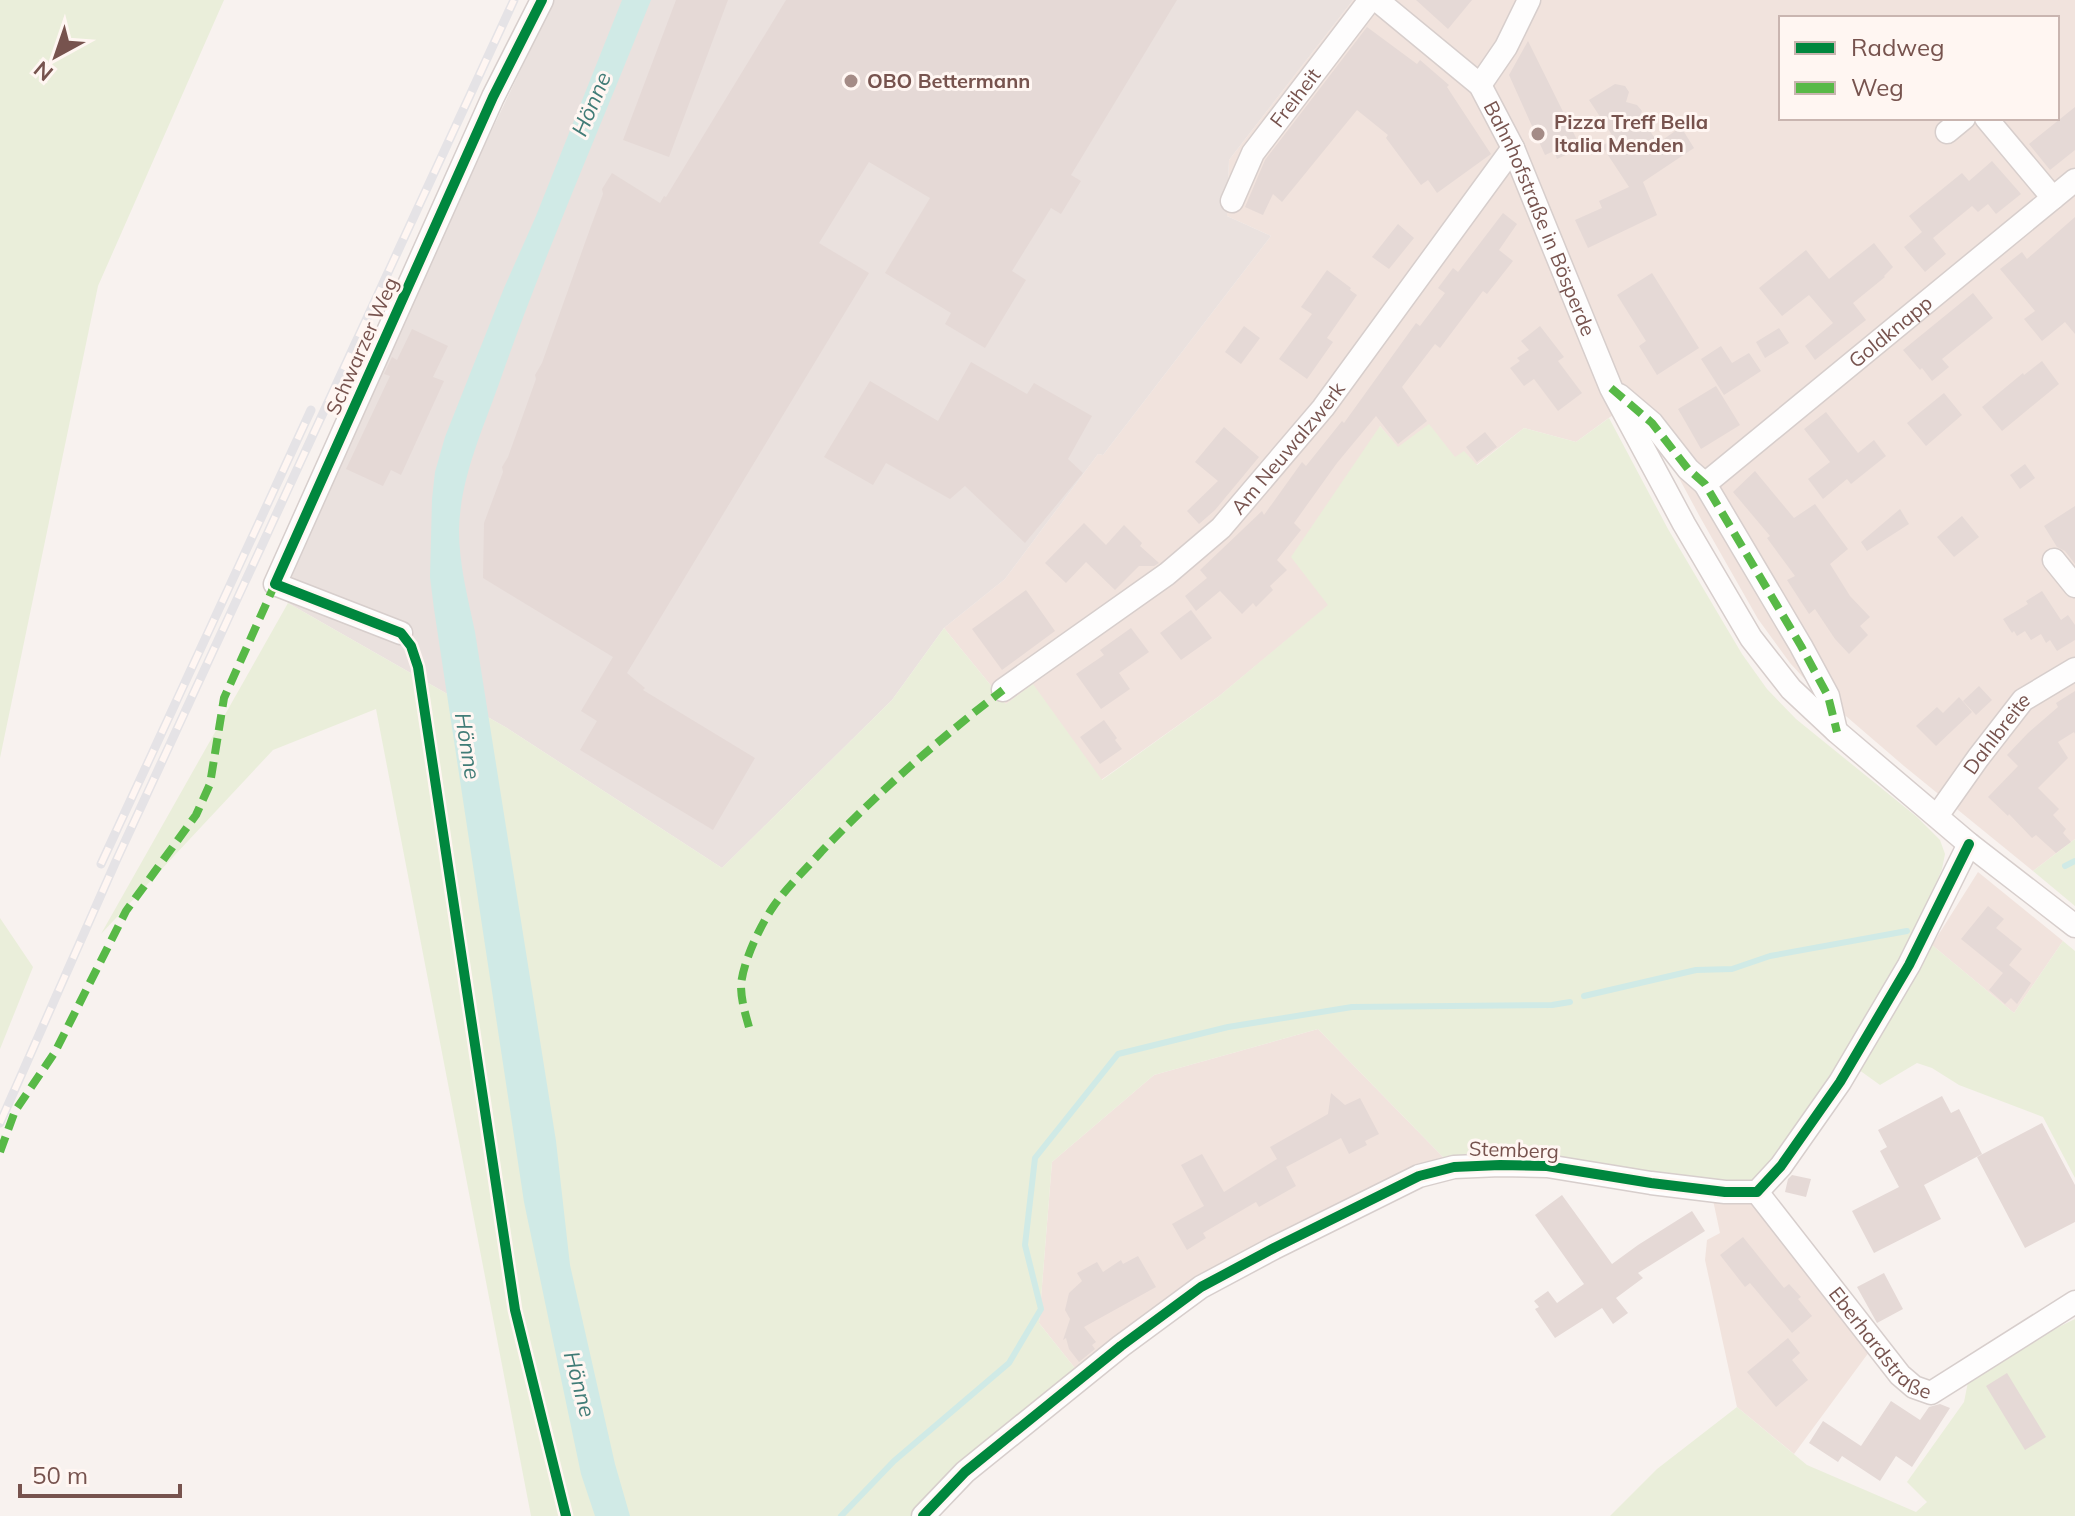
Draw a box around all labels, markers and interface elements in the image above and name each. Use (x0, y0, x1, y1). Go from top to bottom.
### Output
north arrow (16, 16, 96, 96)
legend (1779, 16, 2059, 120)
text: Radweg (1851, 32, 1945, 62)
text: N (28, 55, 59, 87)
street label: Freiheit (1264, 63, 1326, 132)
water label: Hönne (565, 68, 617, 140)
place label: OBO Bettermann (867, 68, 1030, 93)
marker: OBO Bettermann (842, 72, 860, 90)
text: Weg (1851, 72, 1904, 102)
street label: Bahnhofstraße in Bösperde (1479, 97, 1601, 340)
place label: Pizza Treff Bella Italia Menden (1554, 109, 1708, 157)
marker: Pizza Treff Bella Italia Menden (1529, 125, 1547, 143)
street label: Schwarzer Weg (320, 273, 403, 418)
street label: Goldknapp (1843, 290, 1937, 373)
street label: Am Neuwalzwerk (1225, 376, 1350, 519)
street label: Dahlbreite (1958, 686, 2034, 779)
water label: Hönne (449, 711, 487, 781)
street label: Stemberg (1469, 1135, 1559, 1164)
street label: Eberhardstraße (1824, 1282, 1935, 1404)
water label: Hönne (558, 1348, 602, 1420)
scale bar (20, 1448, 180, 1498)
text: 50 m (32, 1460, 88, 1490)

